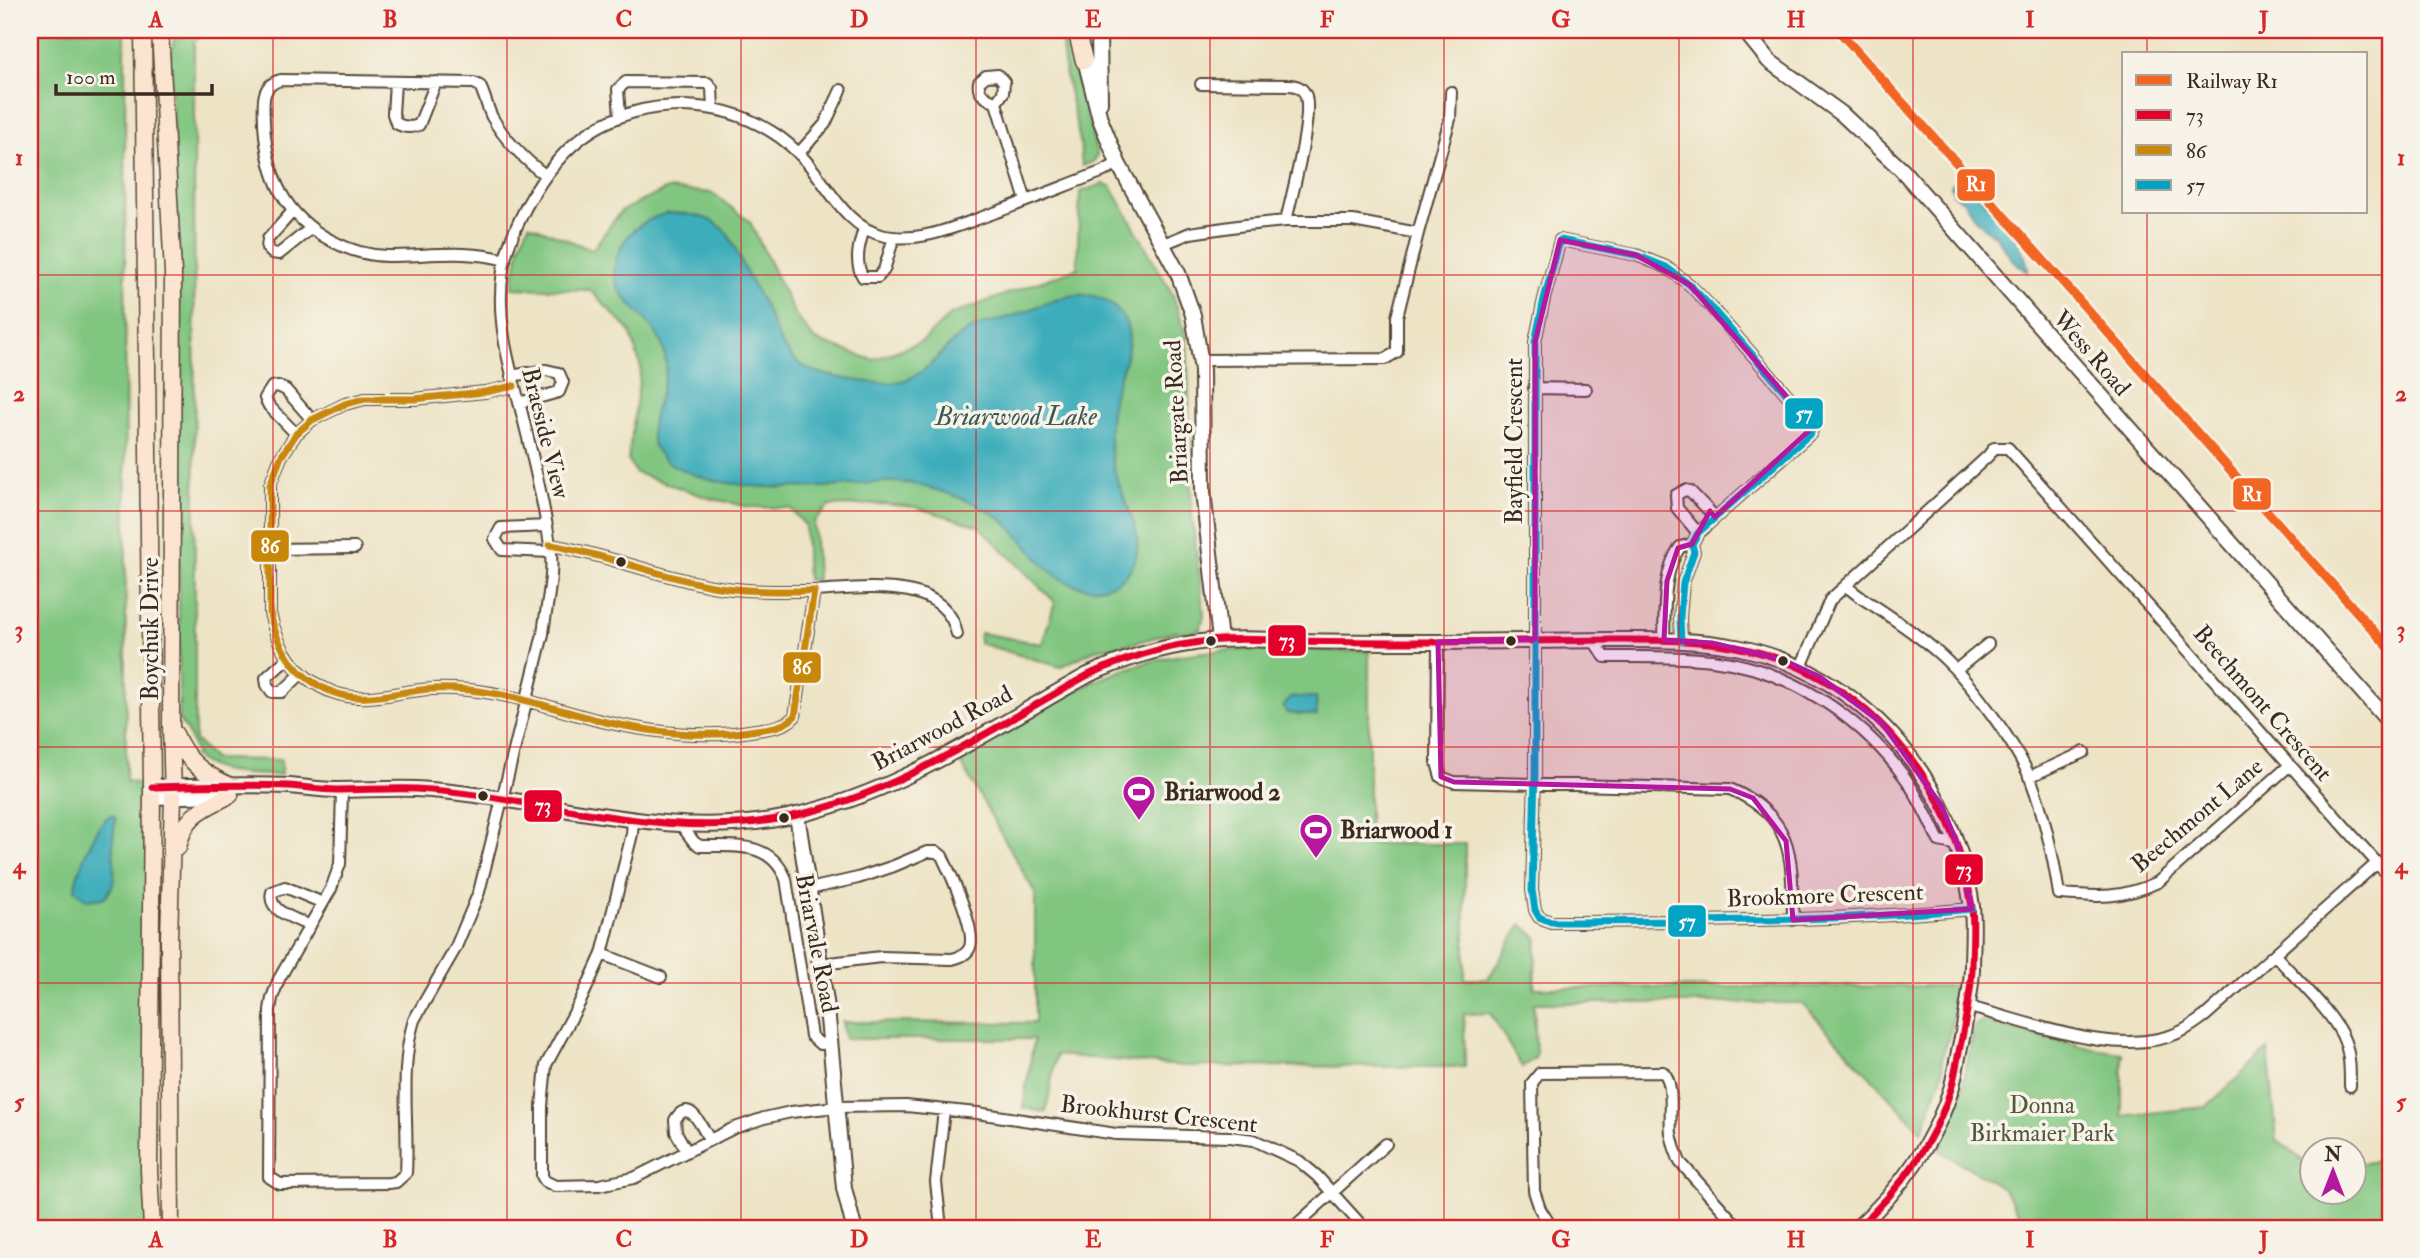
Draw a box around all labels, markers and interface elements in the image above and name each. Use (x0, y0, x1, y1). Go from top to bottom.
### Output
text: A (148, 5, 164, 34)
text: B (382, 5, 398, 34)
text: C (616, 5, 632, 34)
text: D (850, 5, 868, 34)
text: E (1085, 5, 1102, 34)
text: F (1320, 5, 1335, 34)
text: G (1551, 5, 1571, 34)
text: H (1787, 5, 1806, 34)
text: I (2025, 5, 2035, 34)
text: J (2258, 5, 2269, 35)
scale bar (56, 52, 212, 96)
legend (2122, 52, 2368, 214)
text: 100 m (66, 64, 116, 91)
text: Railway R1 (2186, 68, 2278, 95)
text: 73 (2186, 102, 2204, 129)
text: 86 (2186, 138, 2208, 165)
text: 1 (15, 143, 23, 172)
text: 1 (2397, 143, 2405, 172)
line badge: R1 (1956, 168, 1996, 202)
text: 57 (2186, 172, 2205, 199)
text: R1 (1966, 173, 1986, 197)
street label: Wess Road (2045, 303, 2138, 403)
street label: Briargate Road (1157, 339, 1196, 485)
street label: Bayfield Crescent (1499, 358, 1530, 524)
street label: Braeside View (514, 364, 577, 503)
text: 2 (13, 379, 25, 408)
text: 2 (2395, 379, 2407, 408)
line badge: 57 (1784, 397, 1824, 430)
water label: Briarwood Lake (933, 401, 1097, 433)
text: 57 (1795, 402, 1813, 426)
line badge: R1 (2232, 477, 2272, 511)
text: R1 (2242, 483, 2262, 507)
line badge: 86 (250, 529, 290, 563)
text: 86 (261, 535, 281, 559)
unlabelled marker (614, 555, 628, 569)
street label: Boychuk Drive (135, 557, 166, 701)
text: 3 (15, 615, 23, 644)
text: 3 (2397, 615, 2405, 644)
street label: Beechmont Crescent (2186, 619, 2339, 788)
line badge: 73 (1267, 624, 1307, 657)
text: 73 (1279, 629, 1295, 653)
unlabelled marker (1204, 634, 1218, 648)
unlabelled marker (1504, 634, 1518, 648)
line badge: 86 (782, 651, 822, 684)
unlabelled marker (1776, 654, 1790, 668)
text: 86 (793, 656, 813, 680)
street label: Briarwood Road (867, 678, 1018, 778)
street label: Beechmont Lane (2125, 751, 2270, 880)
sports icon: Briarwood 2 (1120, 773, 1158, 822)
place label: Briarwood 2 (1164, 777, 1281, 808)
unlabelled marker (476, 789, 490, 803)
line badge: 73 (523, 789, 563, 823)
text: 73 (535, 794, 551, 818)
unlabelled marker (777, 811, 791, 825)
sports icon: Briarwood 1 (1297, 811, 1335, 860)
place label: Briarwood 1 (1340, 815, 1453, 846)
text: 4 (12, 851, 27, 880)
text: 4 (2394, 851, 2409, 880)
line badge: 73 (1944, 853, 1984, 886)
text: 73 (1956, 858, 1972, 882)
street label: Briarvale Road (788, 871, 845, 1016)
street label: Brookmore Crescent (1726, 877, 1924, 914)
line badge: 57 (1667, 904, 1707, 938)
text: 57 (1678, 910, 1696, 934)
text: 5 (14, 1087, 25, 1116)
text: 5 (2396, 1087, 2407, 1116)
street label: Brookhurst Crescent (1059, 1089, 1259, 1140)
park label: Donna Birkmaier Park (1970, 1090, 2115, 1149)
north arrow (2298, 1136, 2368, 1206)
text: N (2323, 1143, 2342, 1167)
text: A (148, 1225, 164, 1254)
text: B (382, 1225, 398, 1254)
text: C (616, 1225, 632, 1254)
text: D (850, 1225, 868, 1254)
text: E (1085, 1225, 1102, 1254)
text: F (1320, 1225, 1335, 1254)
text: G (1551, 1225, 1571, 1254)
text: H (1787, 1225, 1806, 1254)
text: I (2025, 1225, 2035, 1254)
text: J (2258, 1225, 2269, 1255)

